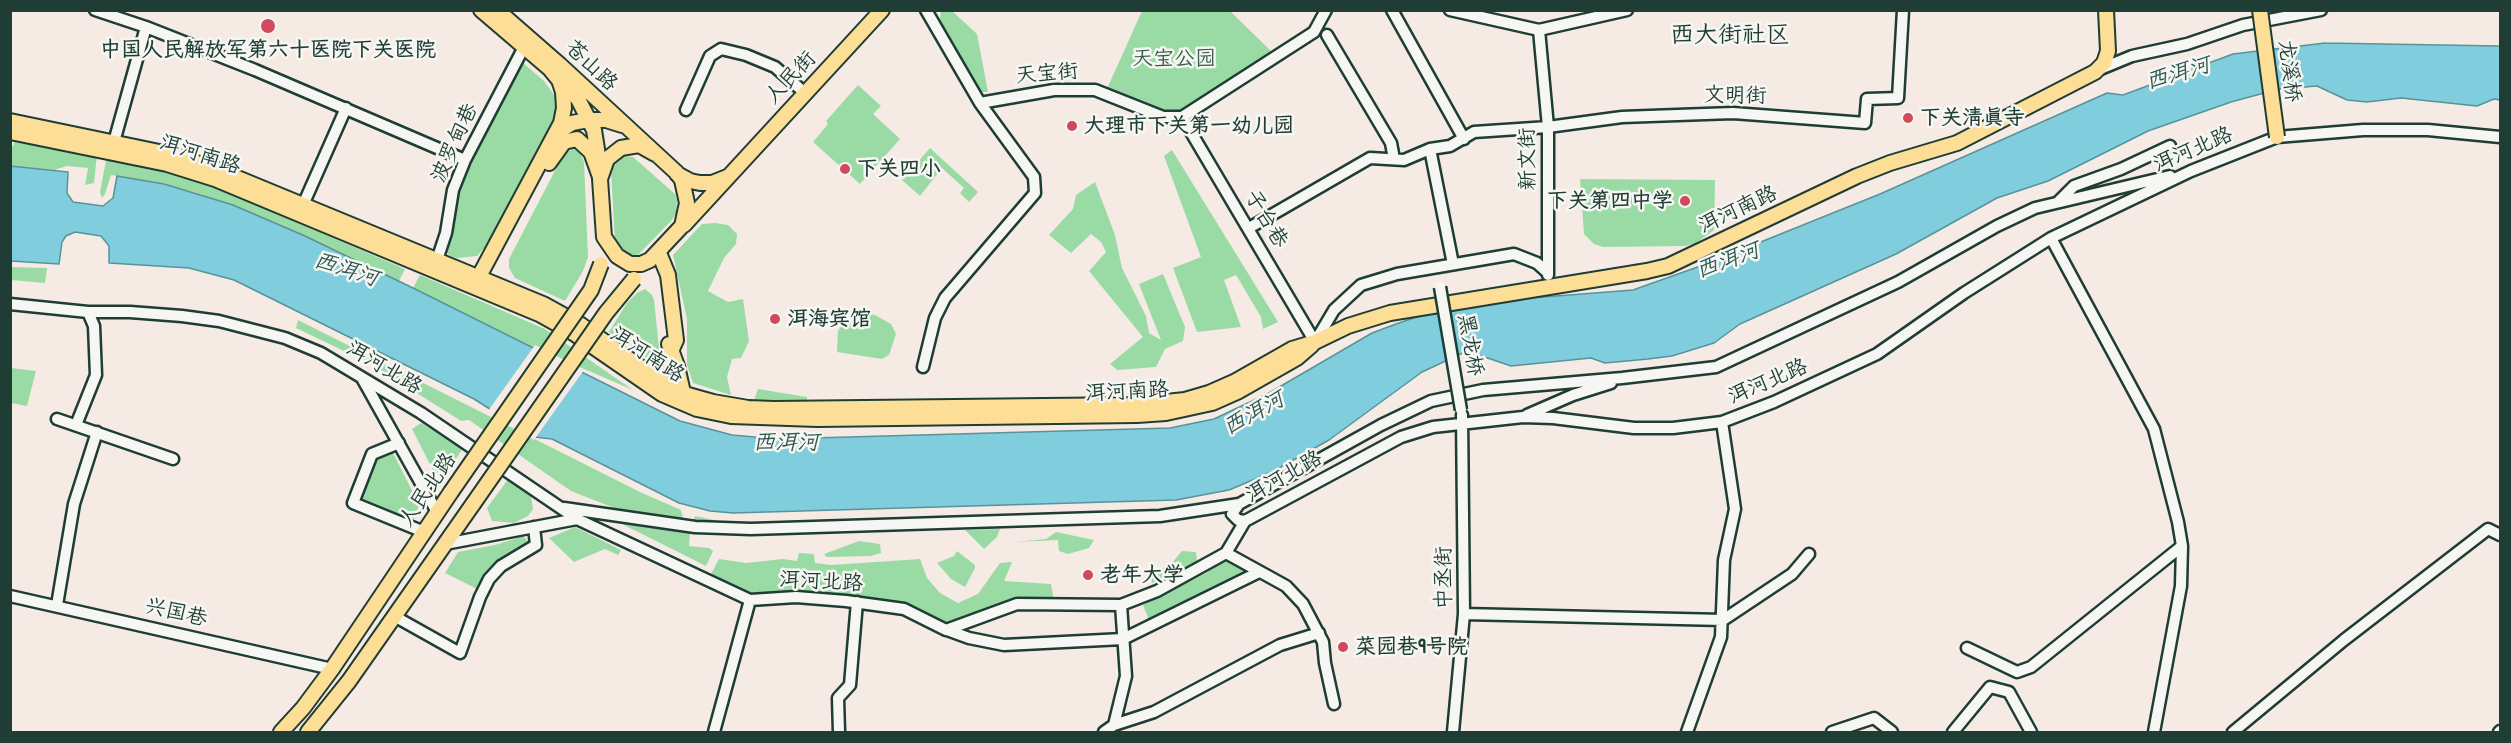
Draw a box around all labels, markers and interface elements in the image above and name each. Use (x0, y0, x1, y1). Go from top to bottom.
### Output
marker: 中国人民解放军第六十医院下关医院 (259, 17, 277, 35)
district label: 西大街社区 (1670, 22, 1790, 50)
street label: 苍山路 (559, 35, 623, 97)
place label: 中国人民解放军第六十医院下关医院 (100, 37, 436, 63)
street label: 龙溪桥 (2273, 38, 2305, 104)
street label: 人民街 (760, 46, 822, 110)
park label: 天宝公园 (1132, 46, 1216, 72)
water label: 西洱河 (2143, 52, 2213, 96)
street label: 天宝街 (1015, 59, 1079, 89)
street label: 文明街 (1703, 83, 1767, 109)
street label: 波罗甸巷 (426, 100, 484, 186)
place label: 下关清真寺 (1920, 105, 2025, 131)
marker: 下关清真寺 (1901, 111, 1915, 125)
place label: 大理市下关第一幼儿园 (1084, 113, 1294, 139)
marker: 大理市下关第一幼儿园 (1065, 119, 1079, 133)
street label: 洱河北路 (2149, 122, 2237, 178)
street label: 新文街 (1515, 127, 1541, 191)
street label: 洱河南路 (156, 130, 244, 180)
place label: 下关四小 (857, 156, 941, 182)
marker: 下关四小 (838, 162, 852, 176)
street label: 洱河南路 (1695, 181, 1781, 239)
street label: 子台巷 (1239, 186, 1293, 252)
place label: 下关第四中学 (1547, 188, 1673, 214)
marker: 下关第四中学 (1678, 194, 1692, 208)
water label: 西洱河 (1692, 237, 1764, 285)
water label: 西洱河 (311, 247, 381, 293)
place label: 洱海宾馆 (787, 306, 871, 332)
marker: 洱海宾馆 (768, 312, 782, 326)
street label: 黑龙桥 (1452, 312, 1488, 378)
street label: 洱河南路 (605, 322, 689, 388)
street label: 洱河北路 (342, 336, 426, 400)
street label: 洱河北路 (1724, 354, 1812, 410)
street label: 洱河南路 (1084, 377, 1170, 407)
water label: 西洱河 (1219, 386, 1289, 442)
water label: 西洱河 (753, 430, 819, 456)
street label: 洱河北路 (1241, 446, 1327, 508)
street label: 人民北路 (394, 448, 462, 532)
street label: 中丞街 (1431, 547, 1457, 609)
place label: 老年大学 (1100, 562, 1184, 588)
street label: 洱河北路 (778, 567, 864, 597)
marker: 老年大学 (1081, 568, 1095, 582)
street label: 兴国巷 (142, 594, 210, 632)
place label: 菜园巷9号院 (1355, 634, 1468, 660)
marker: 菜园巷9号院 (1336, 640, 1350, 654)

